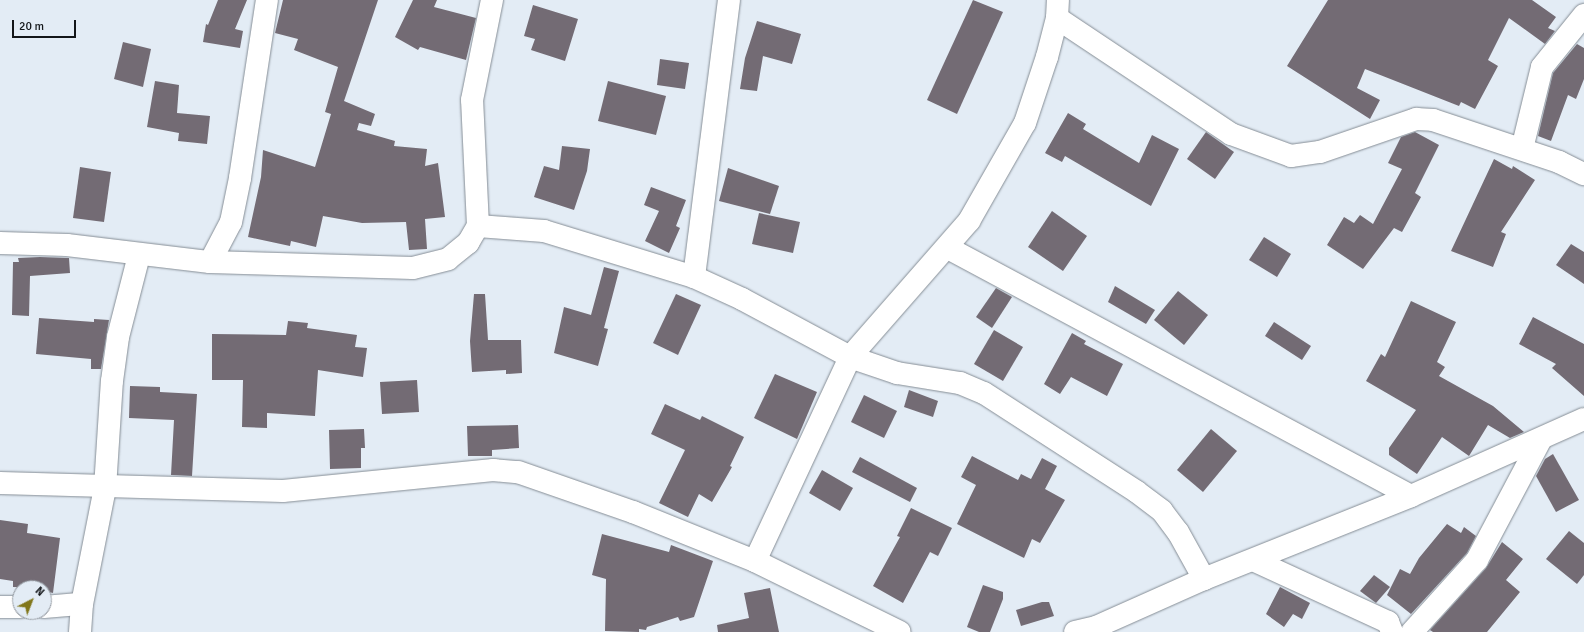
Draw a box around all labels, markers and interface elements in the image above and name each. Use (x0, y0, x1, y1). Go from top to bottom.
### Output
scale bar (14, 12, 78, 38)
text: 20 m (19, 19, 44, 34)
north arrow (12, 580, 52, 620)
text: N (33, 584, 47, 599)

